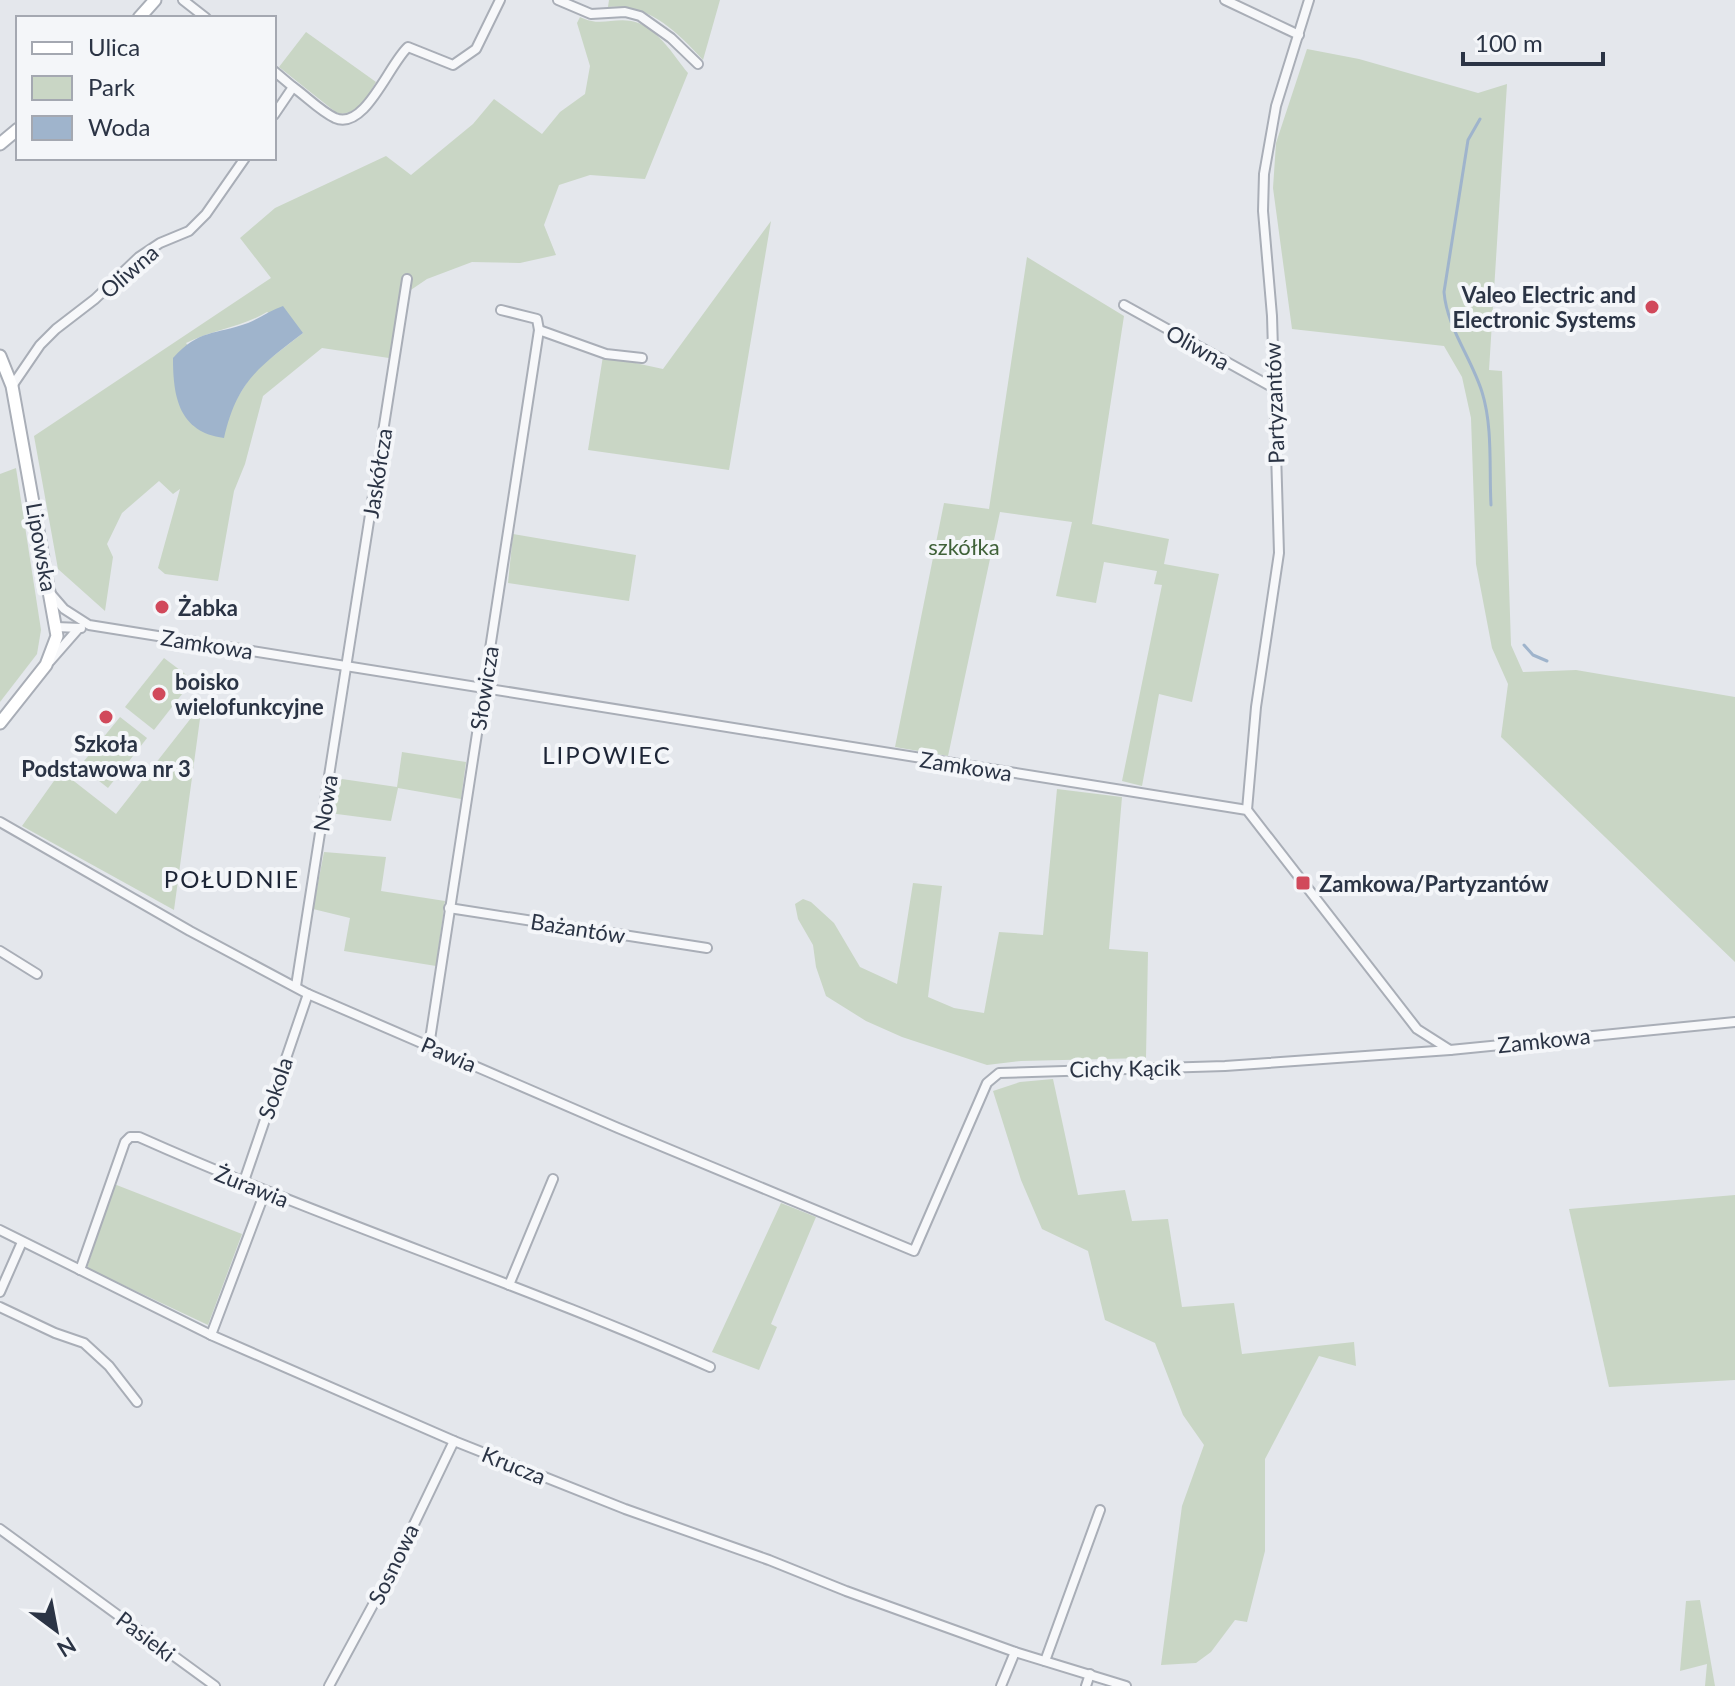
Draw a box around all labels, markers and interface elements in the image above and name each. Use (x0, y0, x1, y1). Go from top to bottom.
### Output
legend (16, 16, 276, 160)
scale bar (1463, 16, 1603, 66)
text: 100 m (1475, 28, 1543, 57)
text: Ulica (88, 32, 140, 61)
text: Park (88, 72, 136, 101)
text: Woda (88, 112, 150, 141)
street label: Oliwna (94, 238, 164, 304)
place label: Valeo Electric and Electronic Systems (1452, 281, 1636, 333)
marker: Valeo Electric and Electronic Systems (1643, 298, 1661, 316)
street label: Oliwna (1162, 319, 1234, 375)
street label: Partyzantów (1258, 342, 1290, 464)
street label: Jaskółcza (357, 426, 397, 520)
street label: Lipowska (21, 500, 63, 594)
park label: szkółka (928, 533, 1000, 560)
place label: Żabka (178, 594, 238, 621)
marker: Żabka (153, 598, 171, 616)
street label: Zamkowa (159, 623, 255, 665)
street label: Słowicza (464, 644, 504, 732)
place label: boisko wielofunkcyjne (175, 668, 324, 720)
marker: boisko wielofunkcyjne (150, 685, 168, 703)
marker: Szkoła Podstawowa nr 3 (97, 708, 115, 726)
place label: Szkoła Podstawowa nr 3 (21, 730, 191, 782)
district label: LIPOWIEC (542, 740, 672, 769)
street label: Zamkowa (918, 745, 1014, 787)
street label: Nowa (307, 773, 343, 833)
district label: POŁUDNIE (164, 864, 300, 893)
place label: Zamkowa/Partyzantów (1319, 870, 1549, 897)
marker: Zamkowa/Partyzantów (1294, 874, 1312, 892)
street label: Bażantów (529, 907, 627, 949)
street label: Zamkowa (1496, 1022, 1592, 1058)
street label: Pawia (417, 1030, 481, 1078)
street label: Sokola (252, 1054, 298, 1122)
street label: Cichy Kącik (1069, 1054, 1182, 1082)
street label: Żurawia (211, 1159, 293, 1213)
street label: Krucza (478, 1440, 550, 1490)
street label: Sosnowa (362, 1519, 424, 1609)
north arrow (16, 1590, 96, 1670)
street label: Pasieki (111, 1605, 181, 1667)
text: N (53, 1631, 81, 1663)

